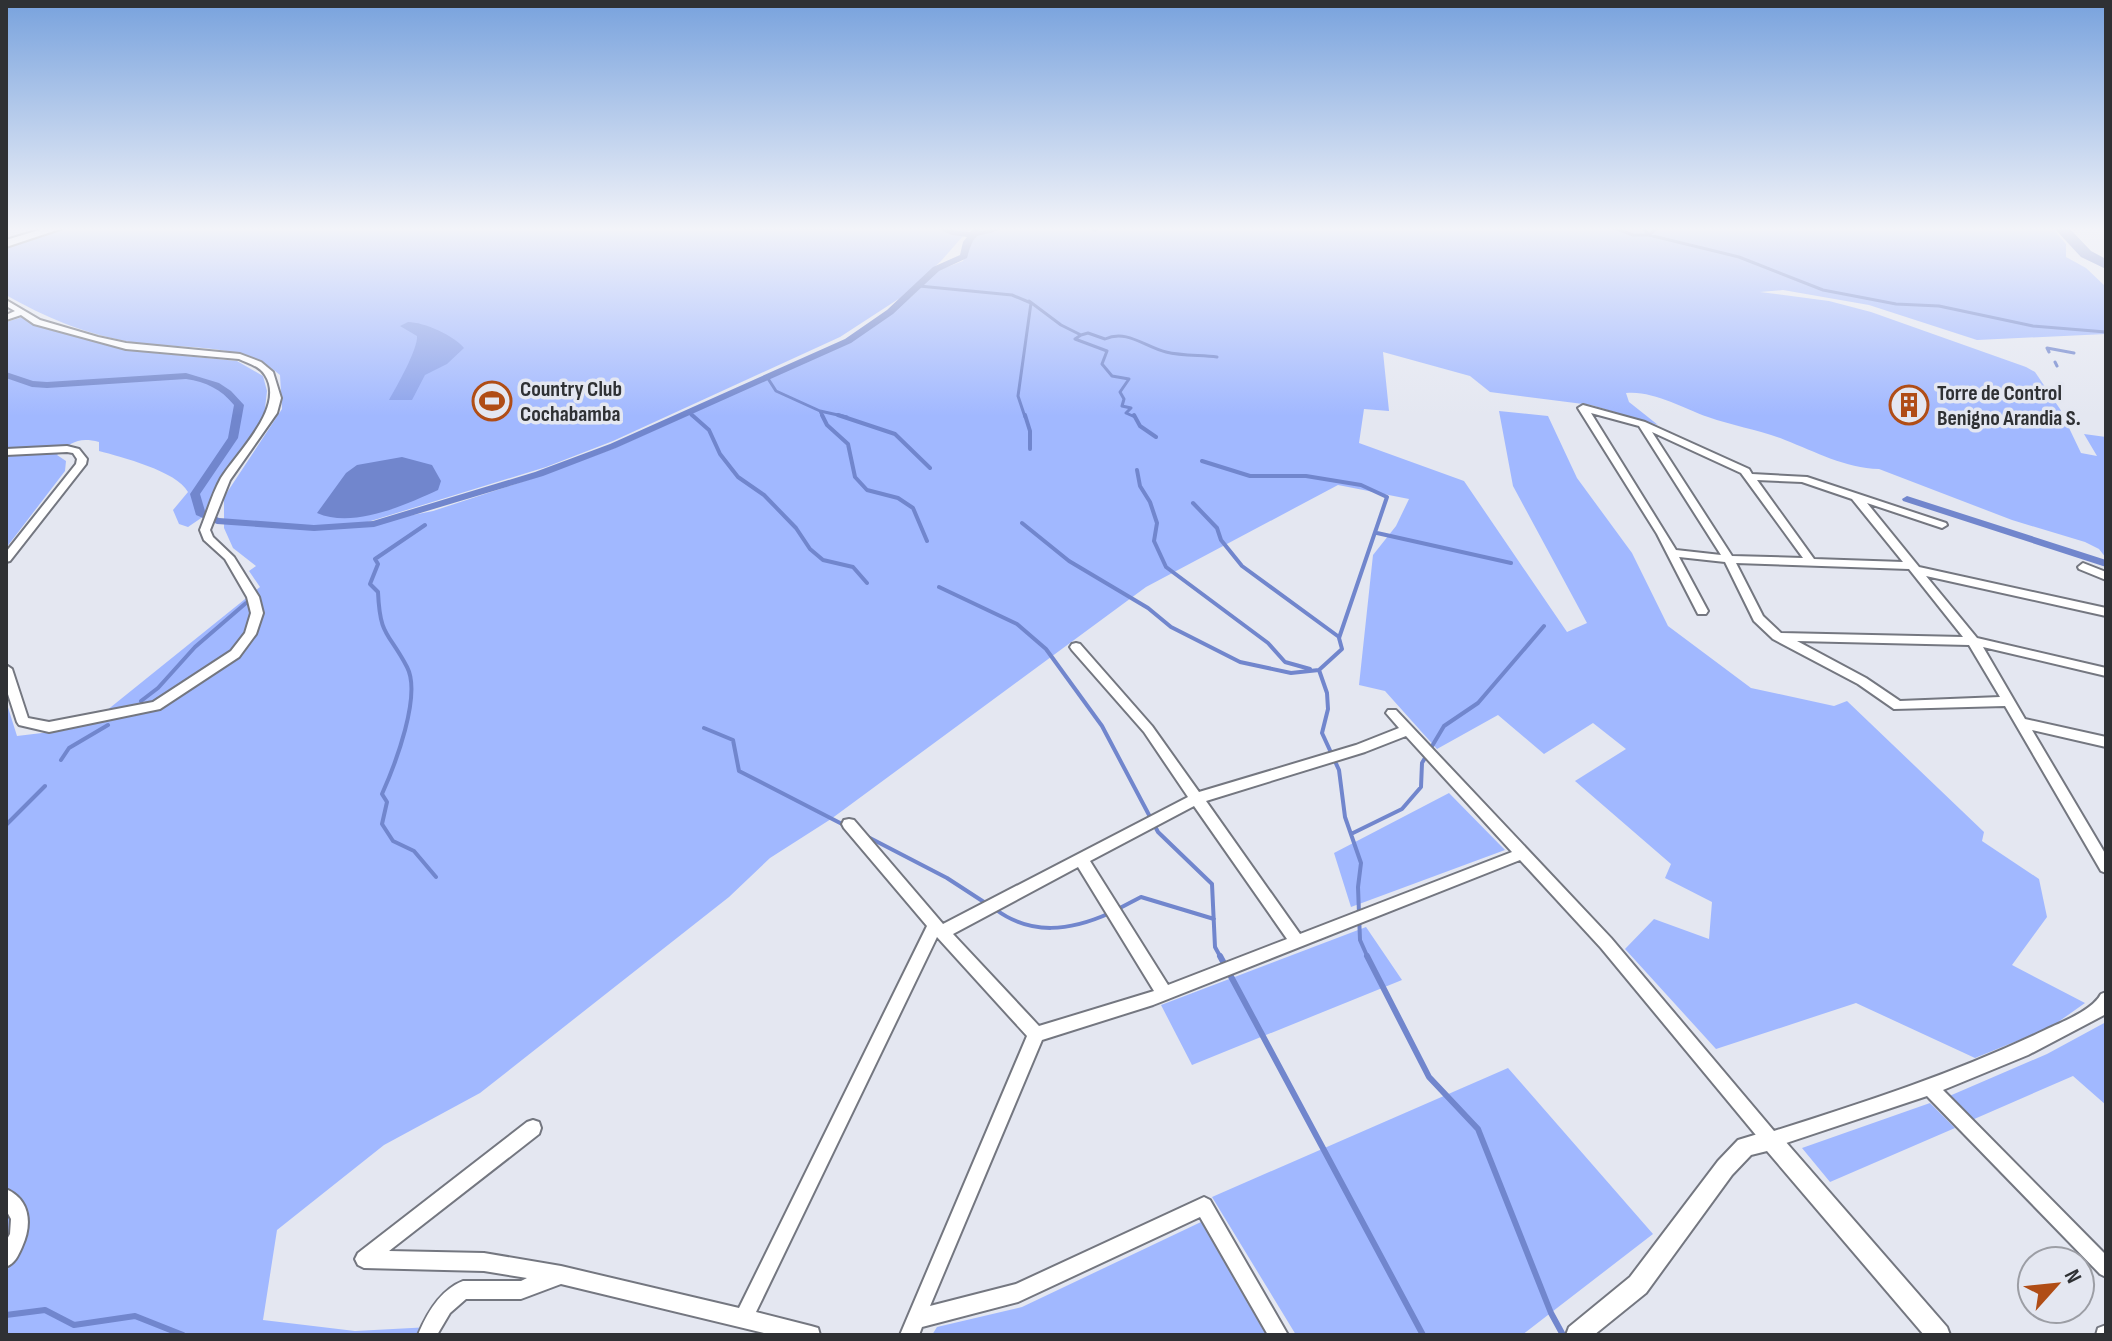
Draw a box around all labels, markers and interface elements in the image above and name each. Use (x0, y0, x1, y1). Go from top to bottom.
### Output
place label: Country Club Cochabamba (520, 376, 622, 428)
sports icon: Country Club Cochabamba (471, 380, 513, 422)
place label: Torre de Control Benigno Arandia S. (1937, 380, 2081, 432)
building icon: Torre de Control Benigno Arandia S. (1888, 384, 1930, 426)
north arrow (2016, 1245, 2096, 1325)
text: N (2058, 1265, 2087, 1288)

